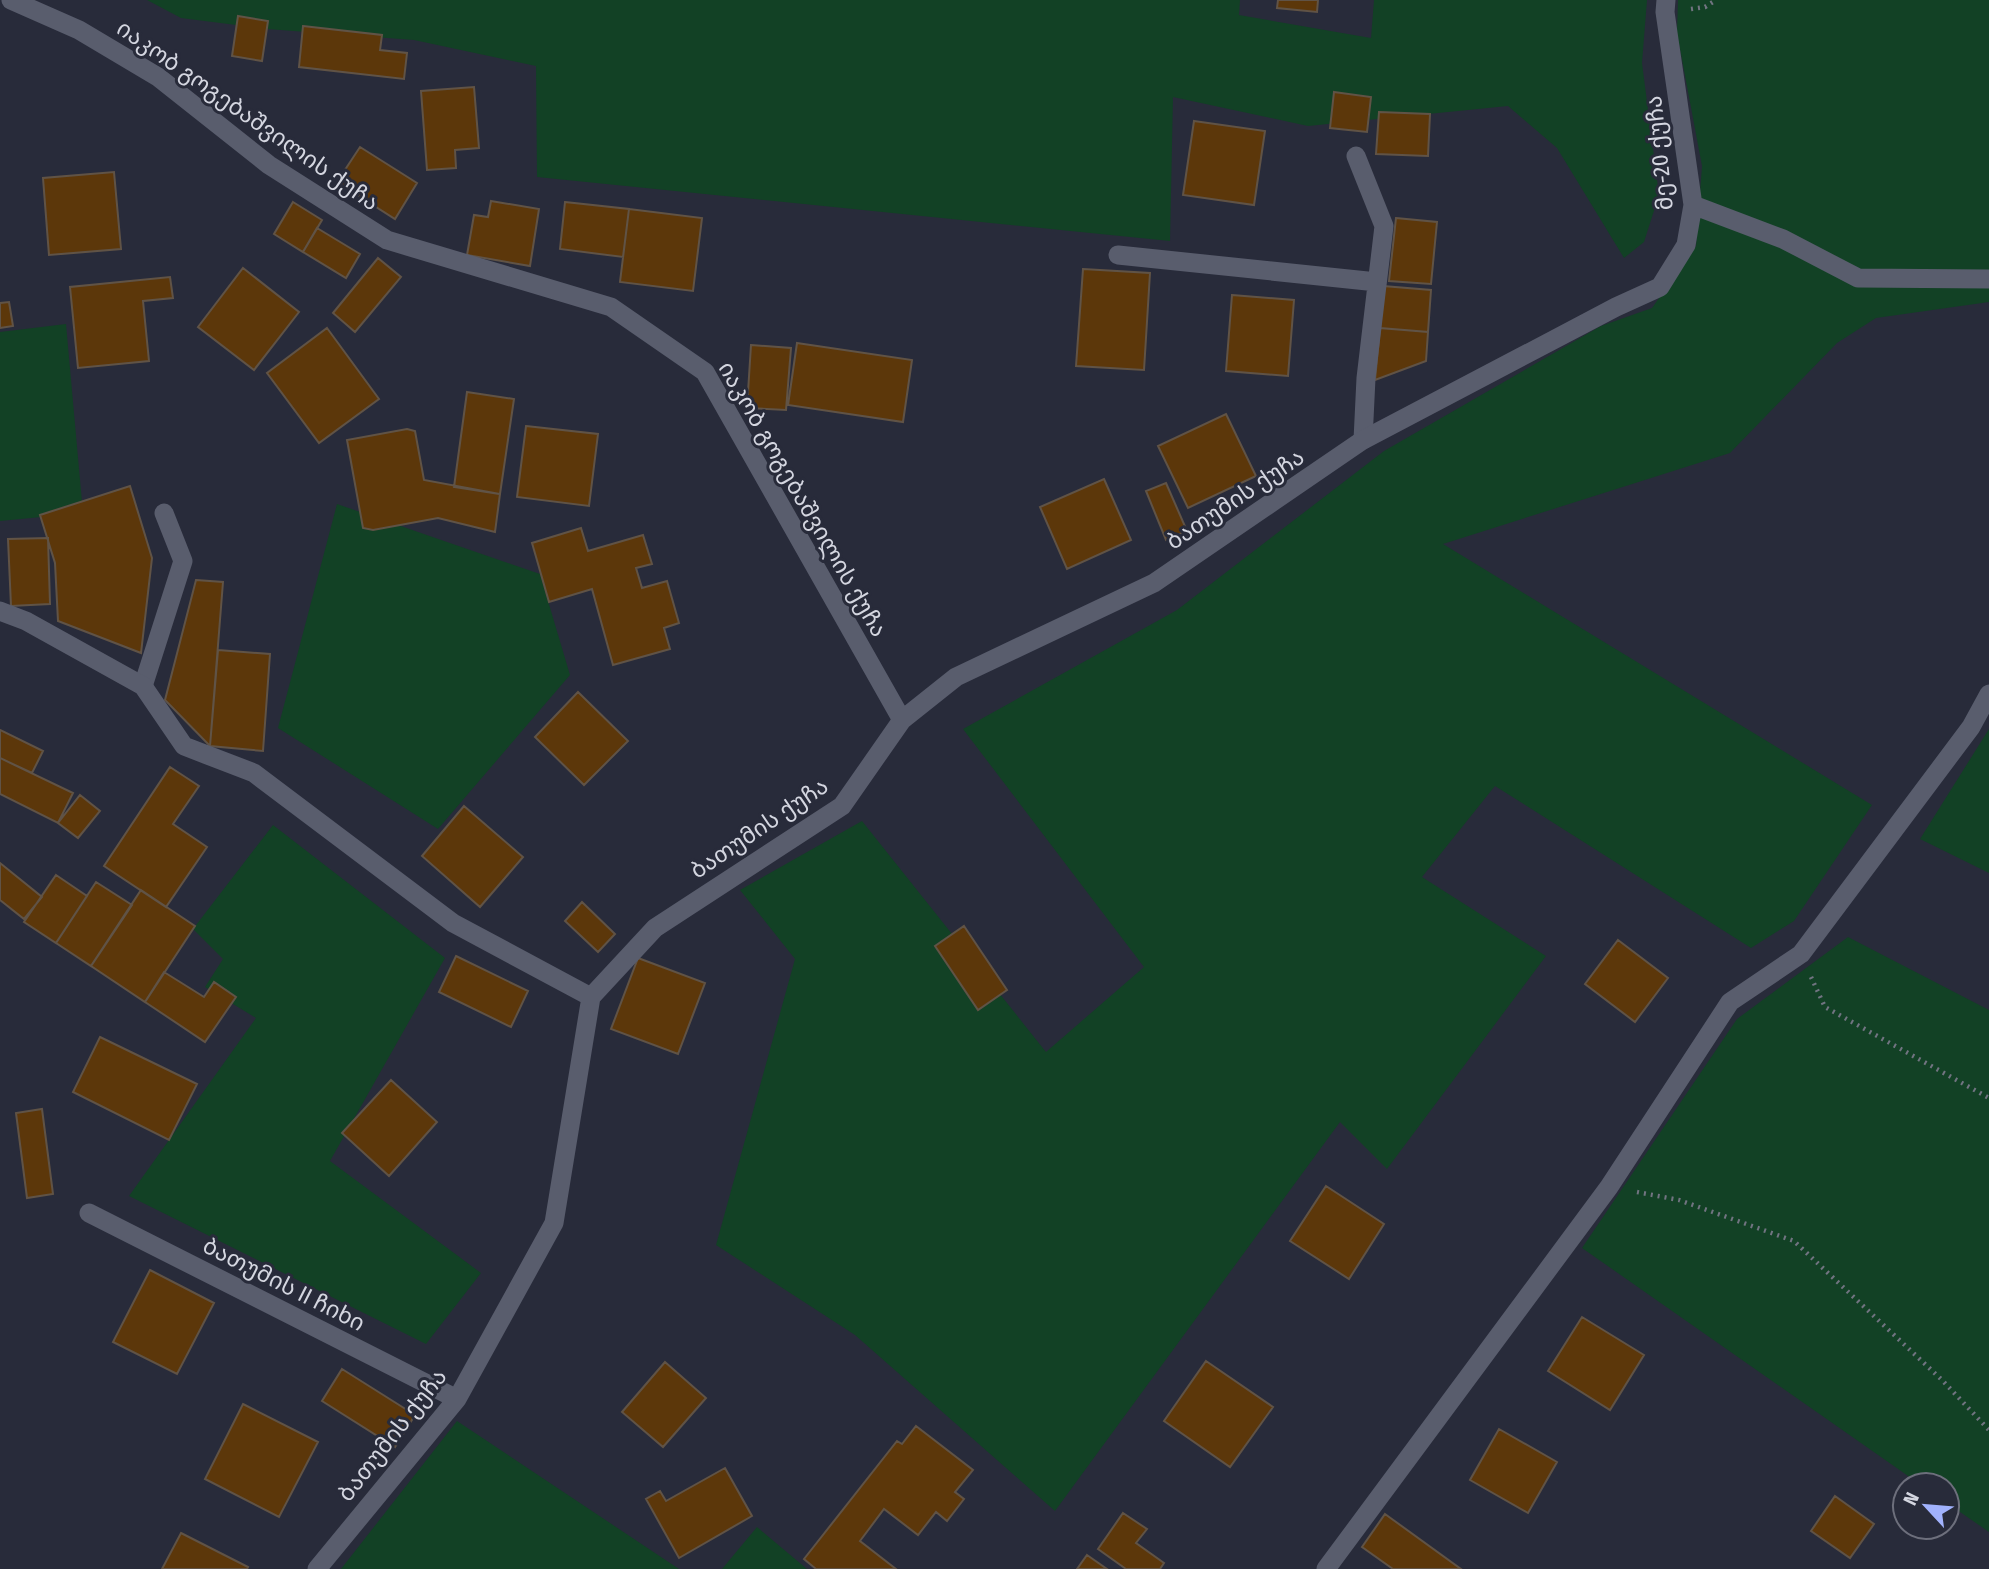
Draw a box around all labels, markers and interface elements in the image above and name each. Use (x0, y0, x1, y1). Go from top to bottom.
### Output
street label: იაკობ გოგებაშვილის ქუჩა (112, 14, 384, 216)
street label: მე-20 ქუჩა (1639, 94, 1679, 212)
street label: იაკობ გოგებაშვილის ქუჩა (713, 356, 893, 642)
street label: ბათუმის ქუჩა (1161, 442, 1309, 556)
street label: ბათუმის ქუჩა (685, 771, 833, 885)
street label: ბათუმის II ჩიხი (198, 1231, 370, 1337)
street label: ბათუმის ქუჩა (332, 1363, 452, 1507)
north arrow (1891, 1471, 1961, 1541)
text: N (1898, 1489, 1924, 1509)

